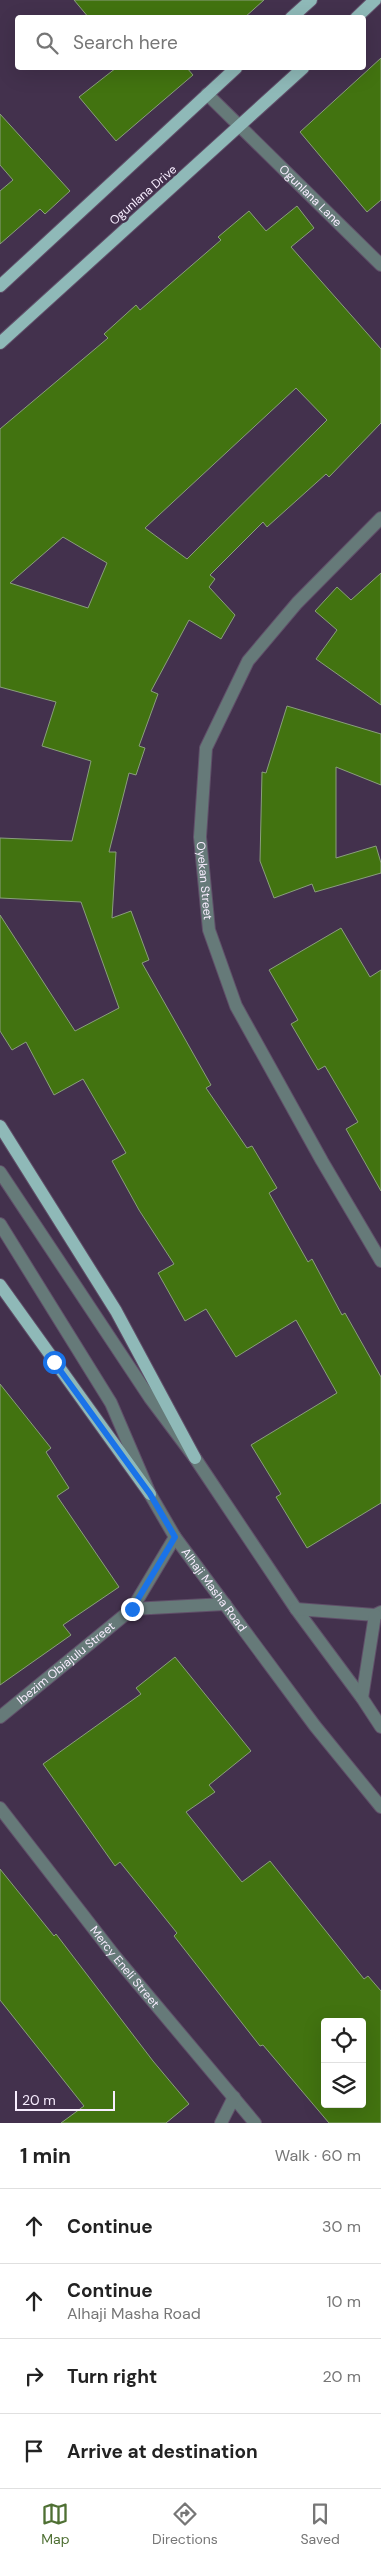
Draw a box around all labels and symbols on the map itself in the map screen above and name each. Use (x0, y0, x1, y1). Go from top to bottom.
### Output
street label: Ogunlana Drive (106, 161, 180, 229)
street label: Ogunlana Lane (275, 161, 345, 230)
street label: Oyekan Street (192, 840, 216, 921)
route start (43, 1351, 66, 1374)
street label: Alhaji Masha Road (178, 1545, 250, 1635)
route end (121, 1598, 144, 1621)
street label: Ibezim Obiajulu Street (13, 1618, 118, 1708)
street label: Mercy Eneli Street (86, 1923, 163, 2011)
scale bar (15, 2088, 115, 2111)

